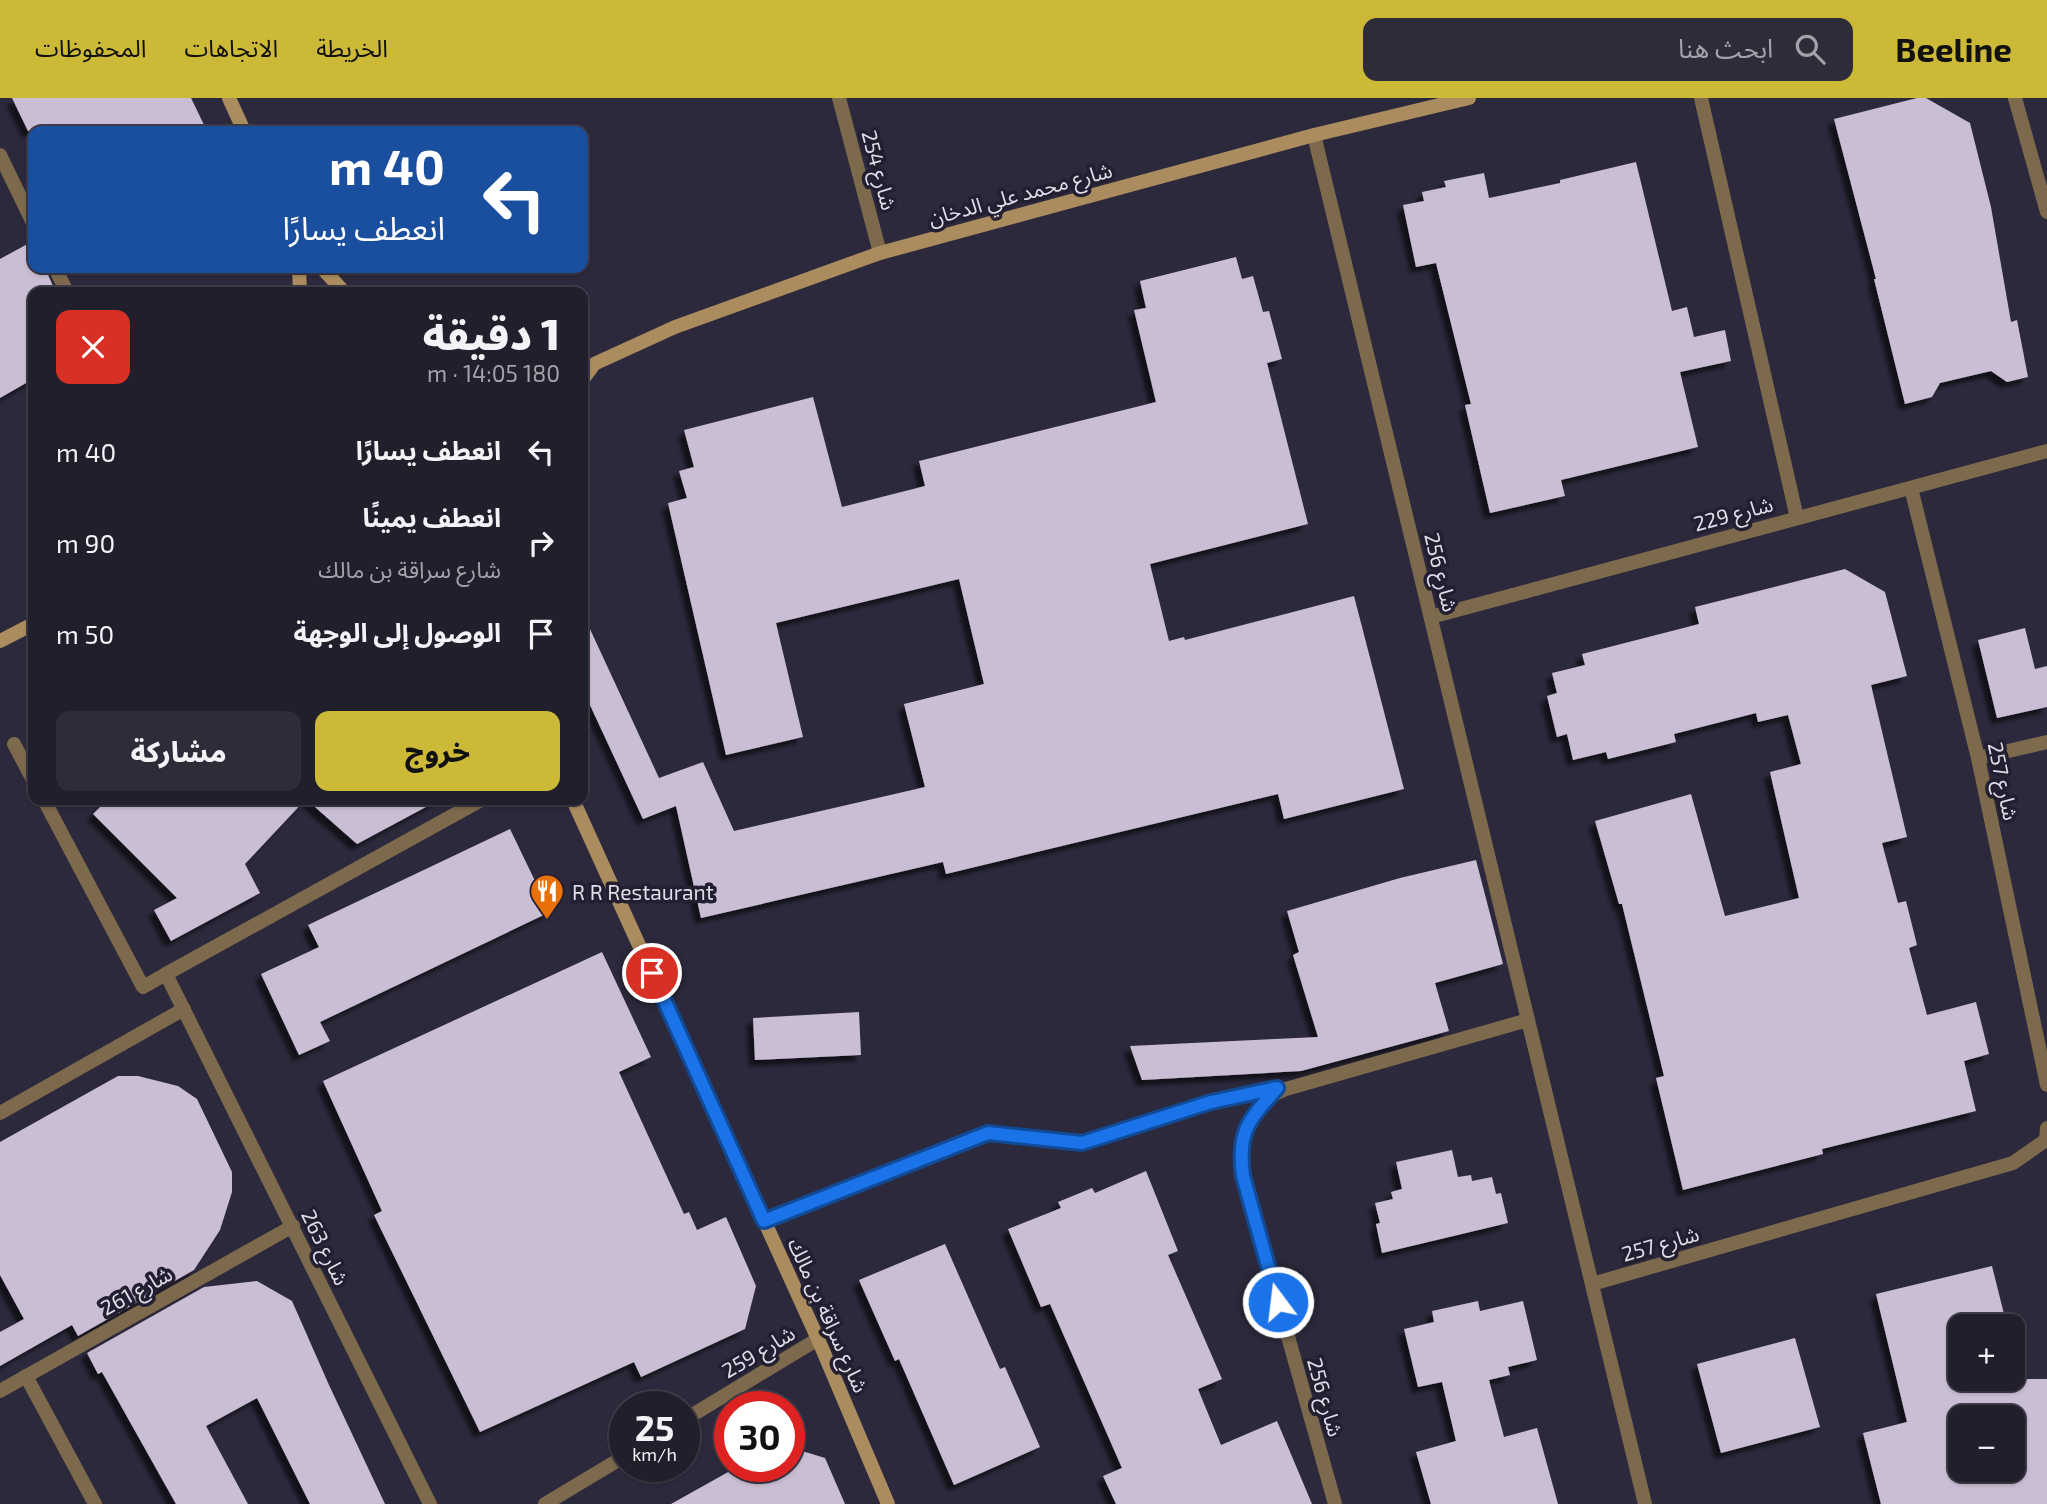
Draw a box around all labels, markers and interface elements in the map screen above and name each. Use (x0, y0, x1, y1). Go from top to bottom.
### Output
search box (1363, 18, 1853, 81)
text: Beeline (1895, 29, 2012, 69)
icon: search (1791, 30, 1829, 68)
text: ابحث هنا (1678, 32, 1773, 63)
text: المحفوظات (35, 33, 146, 62)
text: الاتجاهات (184, 33, 278, 62)
text: الخريطة (316, 33, 388, 62)
street label: شارع 254 (854, 127, 903, 214)
text: 40 m (329, 136, 445, 195)
icon: left (469, 154, 560, 245)
street label: شارع محمد علي الدخان (925, 156, 1116, 234)
text: انعطف يسارًا (282, 208, 445, 246)
text: 1 دقيقة (422, 308, 560, 358)
button: close (56, 310, 130, 384)
text: 180 m · 14:05 (427, 359, 560, 387)
icon: left (522, 433, 560, 471)
text: انعطف يسارًا (356, 434, 501, 465)
text: 40 m (56, 436, 116, 467)
street label: شارع 229 (1691, 490, 1777, 539)
text: انعطف يمينًا (362, 501, 501, 532)
icon: right (522, 524, 560, 562)
text: 90 m (56, 527, 115, 558)
street label: شارع 256 (1416, 530, 1464, 615)
text: شارع سراقة بن مالك (318, 555, 501, 583)
icon: arrive (522, 615, 560, 653)
text: الوصول إلى الوجهة (293, 616, 501, 647)
text: 50 m (56, 618, 114, 649)
button: مشاركة (56, 711, 301, 791)
button: خروج (315, 711, 560, 791)
street label: شارع 257 (1980, 740, 2024, 823)
restaurant icon: R R Restaurant (528, 872, 566, 921)
place label: R R Restaurant (572, 879, 714, 904)
pin (622, 943, 682, 1003)
icon: arrive (633, 954, 671, 992)
street label: شارع 263 (293, 1205, 355, 1291)
street label: شارع 257 (1618, 1220, 1703, 1270)
street label: شارع سراقة بن مالك (780, 1234, 874, 1398)
street label: شارع 261 (96, 1260, 178, 1323)
position arrow (1241, 1265, 1315, 1339)
map controls (1948, 1314, 2025, 1482)
button: + (1948, 1314, 2025, 1391)
street label: شارع 259 (717, 1320, 801, 1386)
street label: شارع 256 (1299, 1355, 1349, 1440)
speed limit sign: 30 (714, 1391, 805, 1482)
button: − (1948, 1405, 2025, 1482)
text: 25 (635, 1406, 674, 1448)
text: km/h (632, 1443, 677, 1465)

